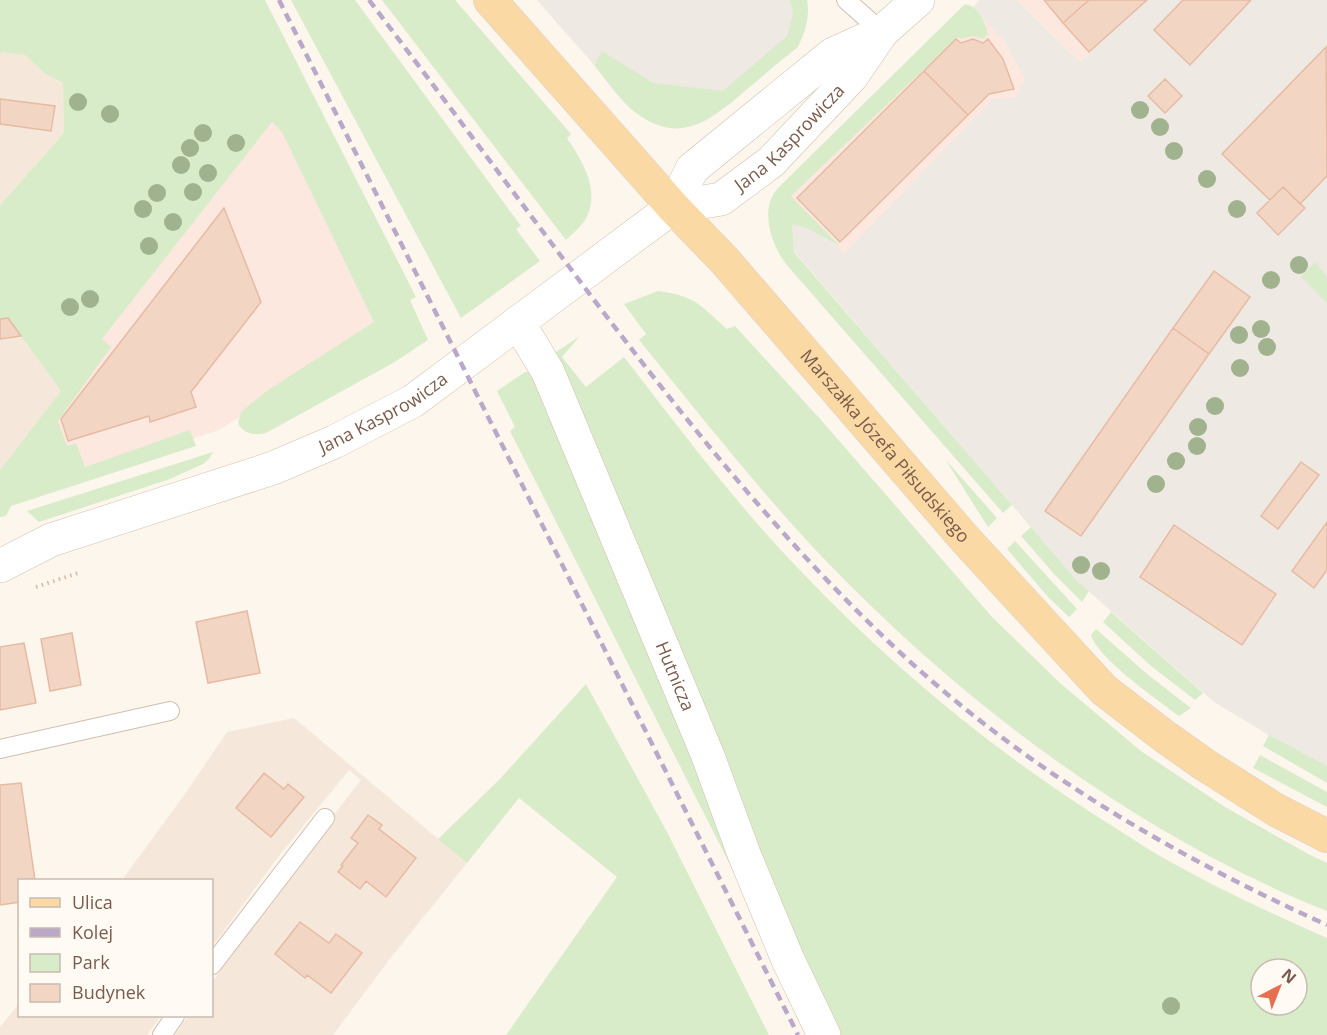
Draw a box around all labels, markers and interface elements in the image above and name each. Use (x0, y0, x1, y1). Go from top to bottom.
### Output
street label: Jana Kasprowicza (728, 78, 849, 197)
street label: Marszałka Józefa Piłsudskiego (796, 344, 976, 547)
street label: Jana Kasprowicza (313, 366, 452, 459)
street label: Hutnicza (651, 637, 701, 714)
legend (18, 879, 213, 1017)
text: Ulica (72, 890, 113, 914)
text: Kolej (72, 920, 113, 944)
text: Park (72, 950, 110, 974)
north arrow (1249, 957, 1309, 1017)
text: N (1277, 963, 1301, 988)
text: Budynek (72, 980, 146, 1004)

